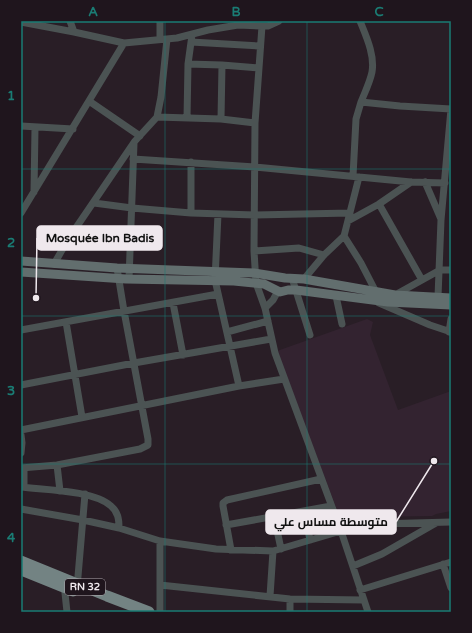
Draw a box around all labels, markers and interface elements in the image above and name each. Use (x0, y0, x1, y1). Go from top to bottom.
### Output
text: A (88, 4, 98, 20)
text: B (231, 4, 241, 20)
text: C (374, 4, 384, 20)
text: 1 (7, 88, 15, 104)
callout: Mosquée Ibn Badis (37, 226, 162, 250)
text: Mosquée Ibn Badis (46, 231, 155, 246)
text: 2 (7, 235, 15, 251)
text: 3 (7, 383, 15, 399)
callout: متوسطة مساس علي (266, 510, 396, 534)
text: متوسطة مساس علي (274, 515, 388, 532)
text: 4 (7, 530, 16, 546)
road number: RN 32 (65, 579, 105, 595)

